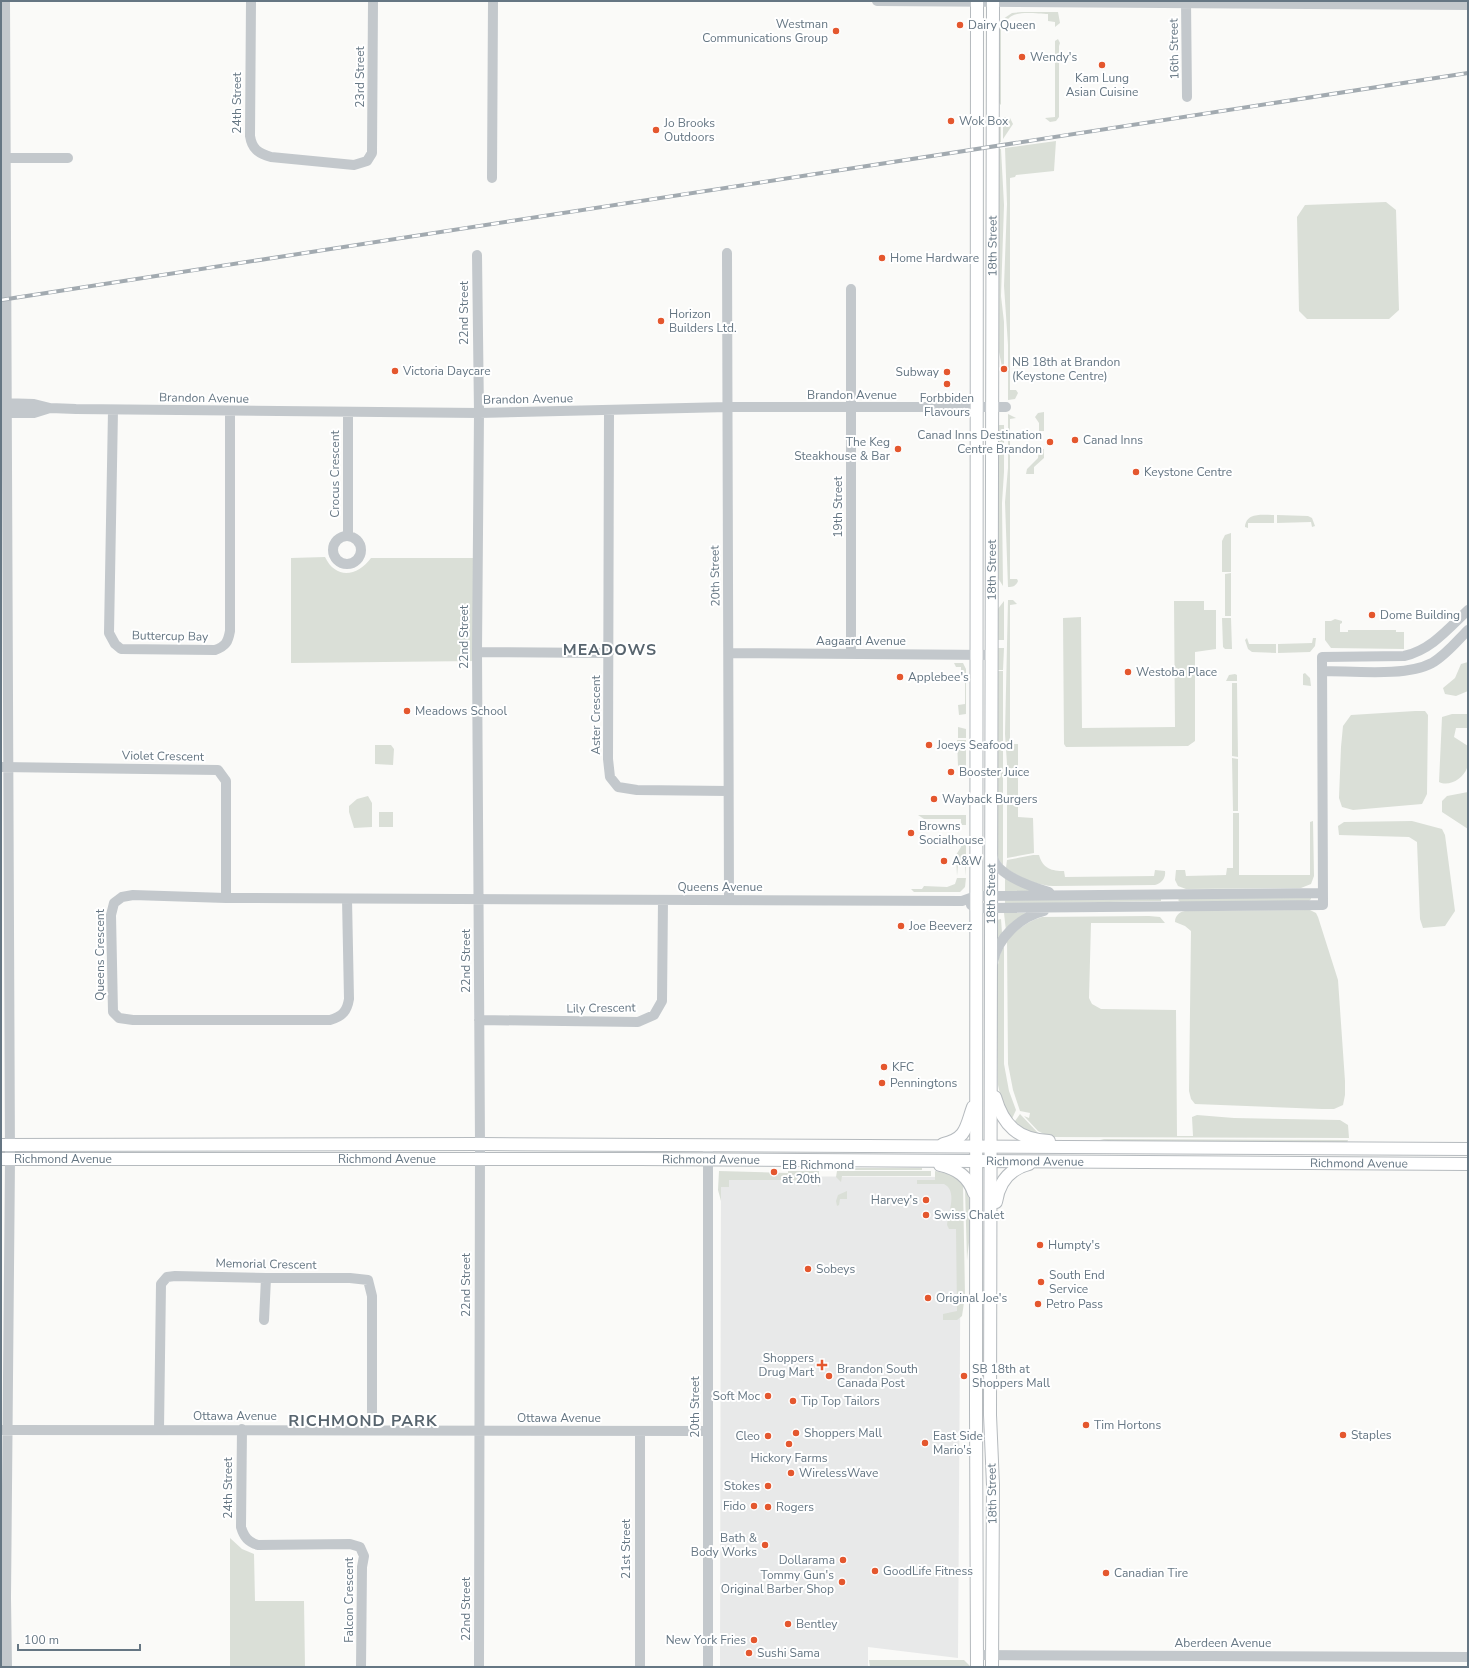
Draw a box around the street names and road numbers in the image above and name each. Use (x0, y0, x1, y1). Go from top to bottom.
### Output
street label: 16th Street (1165, 17, 1183, 80)
street label: 23rd Street (352, 45, 368, 108)
street label: 24th Street (229, 72, 245, 134)
street label: 18th Street (984, 215, 1001, 277)
street label: 22nd Street (456, 280, 472, 345)
street label: Brandon Avenue (807, 387, 897, 403)
street label: Brandon Avenue (159, 389, 249, 407)
street label: Brandon Avenue (483, 390, 573, 408)
street label: Crocus Crescent (327, 430, 343, 518)
street label: 19th Street (830, 476, 846, 538)
street label: 18th Street (984, 539, 1000, 601)
street label: 20th Street (706, 544, 724, 607)
street label: 22nd Street (456, 604, 472, 669)
street label: Buttercup Bay (132, 627, 209, 645)
street label: Aagaard Avenue (816, 633, 906, 649)
street label: Aster Crescent (588, 674, 604, 755)
street label: Violet Crescent (121, 747, 205, 765)
street label: 18th Street (983, 863, 999, 925)
street label: Queens Avenue (677, 879, 763, 895)
street label: Queens Crescent (92, 908, 108, 1001)
street label: 22nd Street (458, 928, 474, 993)
street label: Lily Crescent (566, 999, 637, 1017)
street label: Richmond Avenue (14, 1151, 112, 1167)
street label: Richmond Avenue (338, 1151, 436, 1167)
street label: Richmond Avenue (662, 1151, 760, 1168)
street label: Richmond Avenue (986, 1153, 1084, 1170)
street label: Richmond Avenue (1310, 1155, 1408, 1172)
street label: 22nd Street (458, 1252, 474, 1317)
street label: Memorial Crescent (215, 1255, 317, 1273)
street label: 20th Street (687, 1376, 703, 1438)
street label: Ottawa Avenue (193, 1408, 277, 1424)
street label: Ottawa Avenue (517, 1410, 601, 1426)
street label: 24th Street (220, 1457, 236, 1519)
street label: 18th Street (983, 1462, 1001, 1525)
street label: 21st Street (618, 1518, 634, 1579)
street label: Falcon Crescent (341, 1556, 357, 1643)
street label: 22nd Street (458, 1576, 474, 1641)
street label: Aberdeen Avenue (1175, 1635, 1271, 1651)

